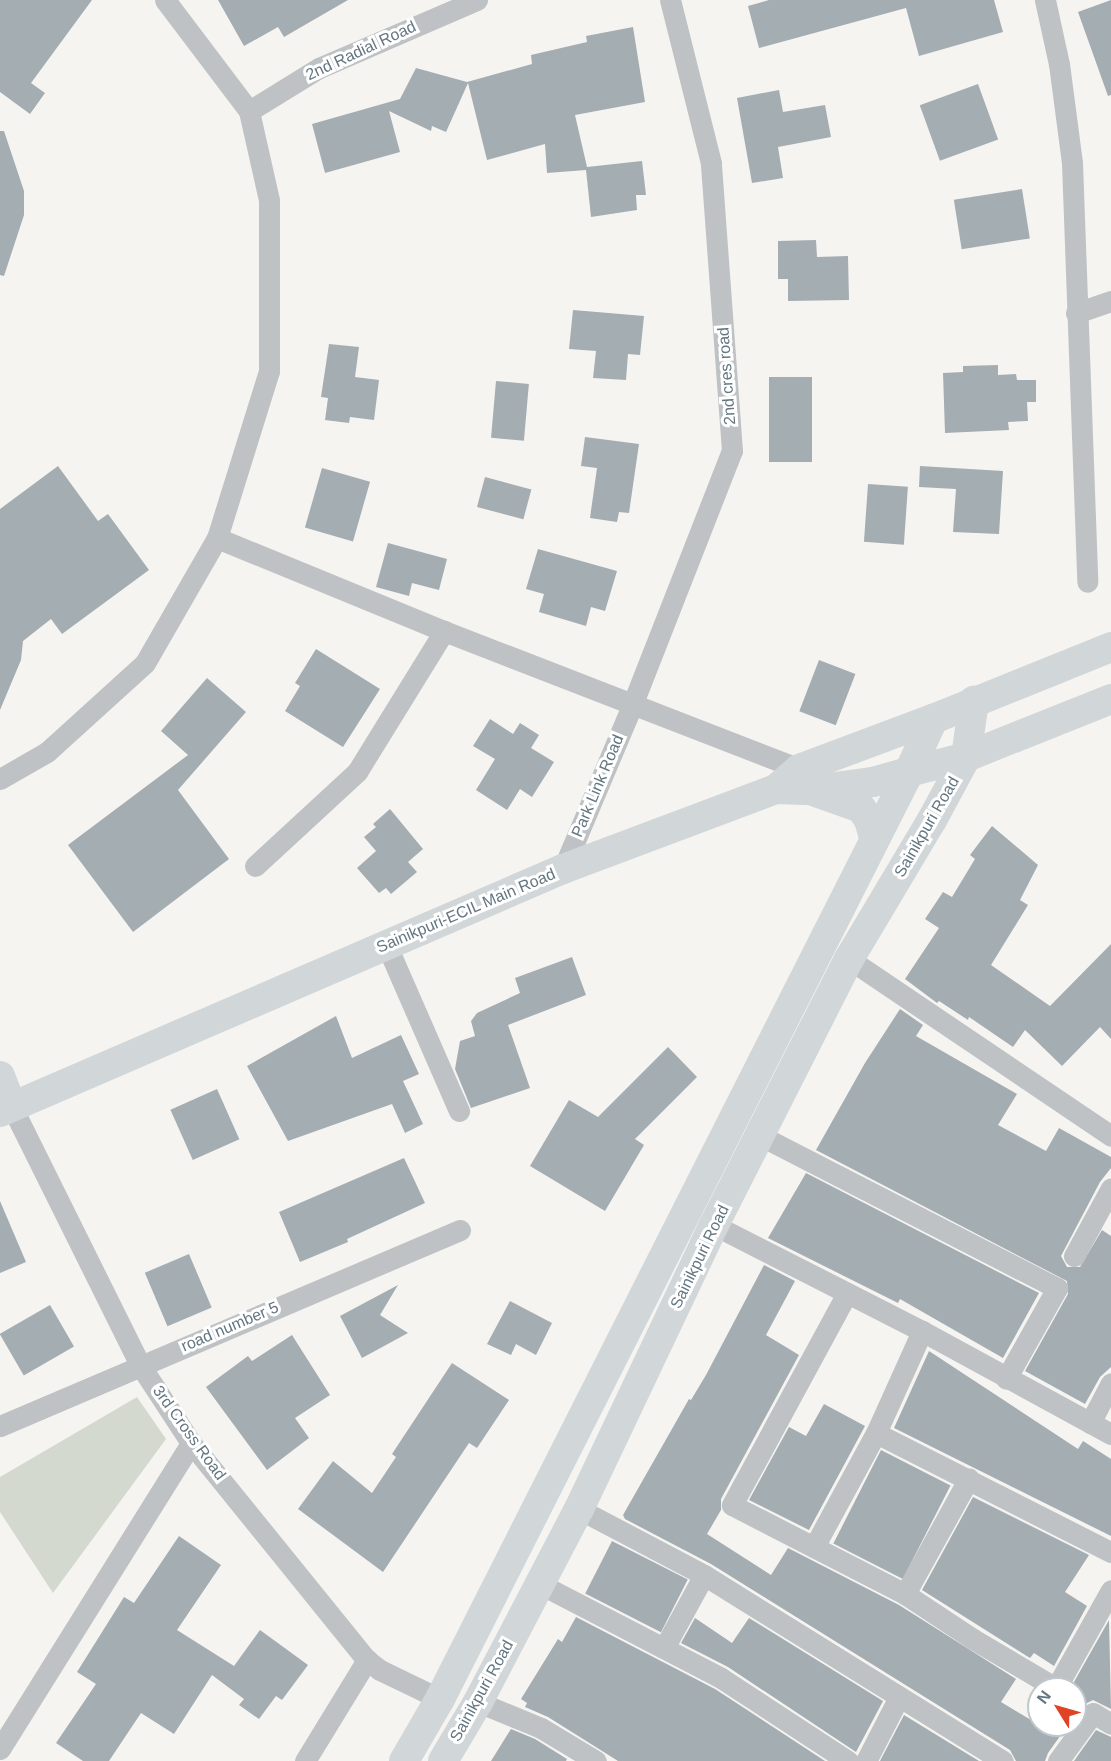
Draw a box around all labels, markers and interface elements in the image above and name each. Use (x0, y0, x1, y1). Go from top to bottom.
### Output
street label: 2nd Radial Road (303, 17, 419, 85)
street label: 2nd cres road (714, 327, 740, 425)
street label: Park Link Road (568, 732, 628, 840)
street label: Sainikpuri Road (890, 773, 964, 881)
street label: Sainikpuri-ECIL Main Road (373, 864, 559, 958)
street label: Sainikpuri Road (667, 1202, 733, 1312)
street label: road number 5 (178, 1298, 282, 1356)
street label: 3rd Cross Road (148, 1382, 230, 1484)
street label: Sainikpuri Road (446, 1637, 518, 1745)
north arrow (1027, 1677, 1087, 1737)
text: N (1034, 1687, 1054, 1707)

